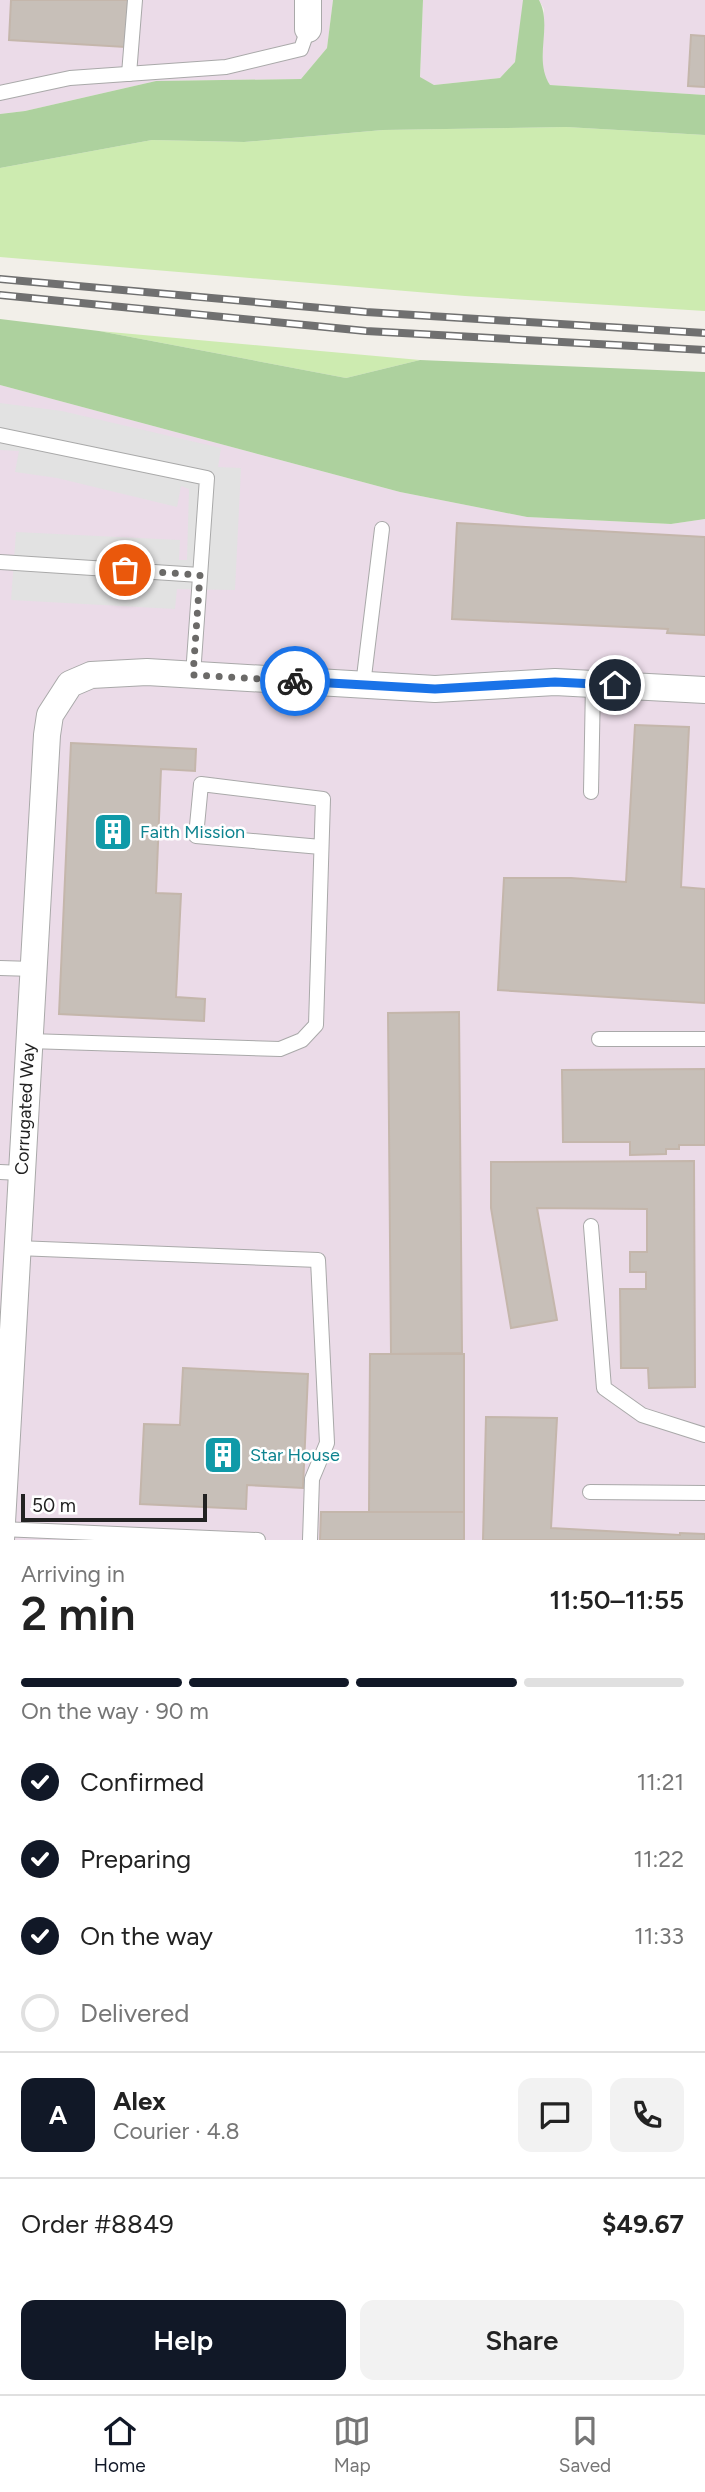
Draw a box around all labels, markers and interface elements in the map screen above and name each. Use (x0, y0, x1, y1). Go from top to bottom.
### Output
pin (95, 540, 155, 600)
icon: bag (106, 551, 144, 589)
courier (260, 646, 330, 716)
pin (585, 655, 645, 715)
icon: bike (276, 662, 314, 700)
icon: home (596, 666, 634, 704)
building icon: Faith Mission (92, 811, 134, 853)
place label: Faith Mission (140, 821, 245, 843)
street label: Corrugated Way (11, 1042, 39, 1176)
building icon: Star House (202, 1434, 244, 1476)
place label: Star House (250, 1444, 340, 1466)
scale bar (21, 1491, 206, 1523)
text: 50 m (32, 1494, 76, 1517)
text: Arriving in (21, 1560, 125, 1588)
text: 11:50–11:55 (550, 1584, 684, 1616)
text: 2 min (21, 1586, 136, 1642)
text: On the way · 90 m (21, 1697, 209, 1725)
icon: check (21, 1763, 59, 1801)
text: Confirmed (80, 1766, 204, 1798)
text: 11:21 (637, 1768, 684, 1796)
icon: check (21, 1840, 59, 1878)
text: Preparing (80, 1843, 191, 1875)
text: 11:22 (633, 1845, 684, 1873)
icon: check (21, 1917, 59, 1955)
text: On the way (80, 1920, 213, 1952)
text: 11:33 (634, 1922, 684, 1950)
text: Delivered (80, 1997, 189, 2029)
button: chat (518, 2078, 592, 2152)
button: phone (610, 2078, 684, 2152)
text: Alex (113, 2085, 166, 2117)
text: A (49, 2099, 67, 2131)
text: Courier · 4.8 (113, 2117, 240, 2145)
text: Order #8849 (21, 2208, 174, 2240)
text: $49.67 (602, 2208, 684, 2240)
button: Help (21, 2300, 346, 2380)
button: Share (360, 2300, 684, 2380)
tab: Home (94, 2412, 146, 2477)
tab: Map (333, 2412, 371, 2477)
tab: Saved (559, 2412, 611, 2477)

